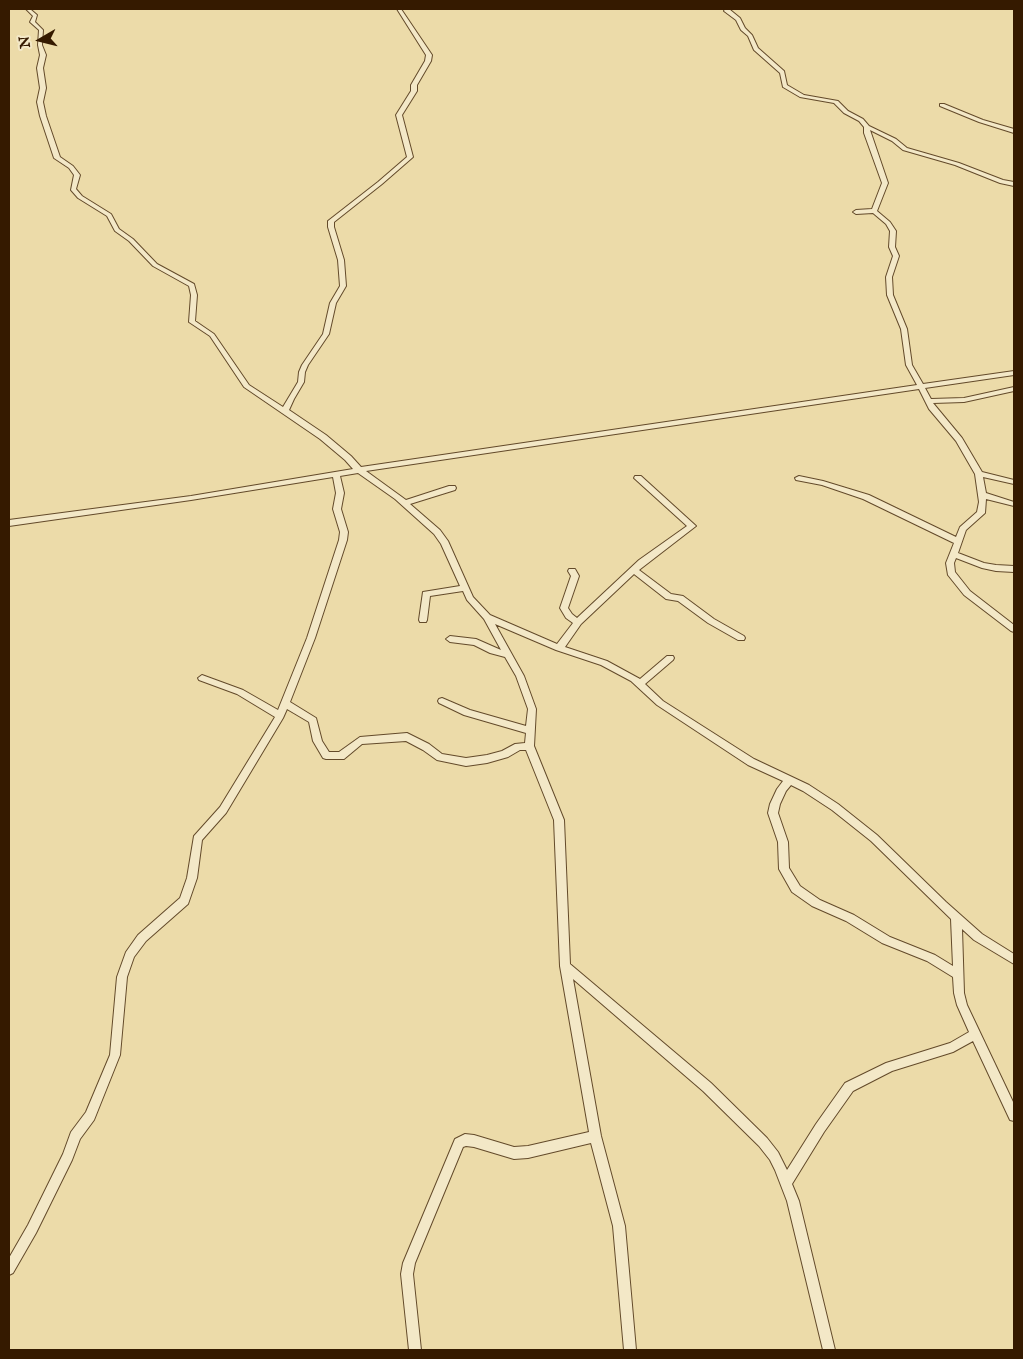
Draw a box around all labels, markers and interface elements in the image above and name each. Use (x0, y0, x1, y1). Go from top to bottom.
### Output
north arrow (15, 15, 65, 65)
text: N (15, 35, 35, 49)

